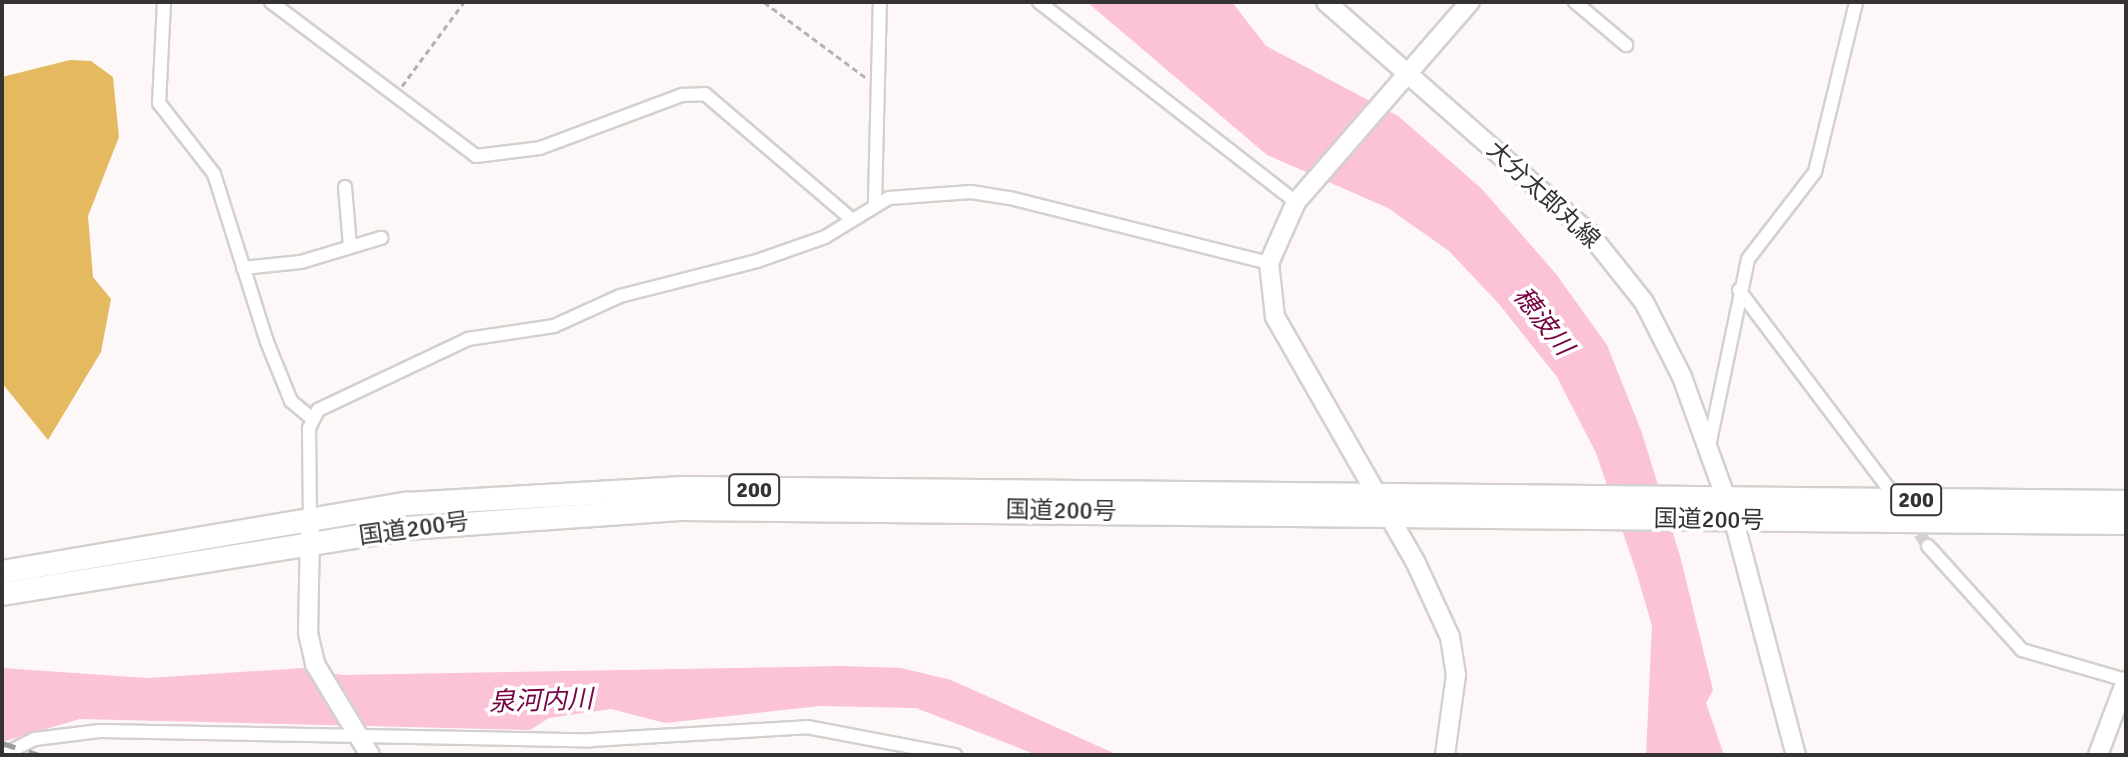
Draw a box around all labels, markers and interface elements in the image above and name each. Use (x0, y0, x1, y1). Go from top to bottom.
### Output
street label: 大分太郎丸線 (1481, 135, 1605, 255)
water label: 穂波川 (1506, 282, 1578, 362)
road number: 200 (728, 472, 780, 508)
road number: 200 (1890, 482, 1942, 518)
street label: 国道200号 (1005, 496, 1117, 526)
street label: 国道200号 (1653, 505, 1765, 535)
street label: 国道200号 (357, 507, 471, 551)
water label: 泉河内川 (488, 685, 594, 719)

